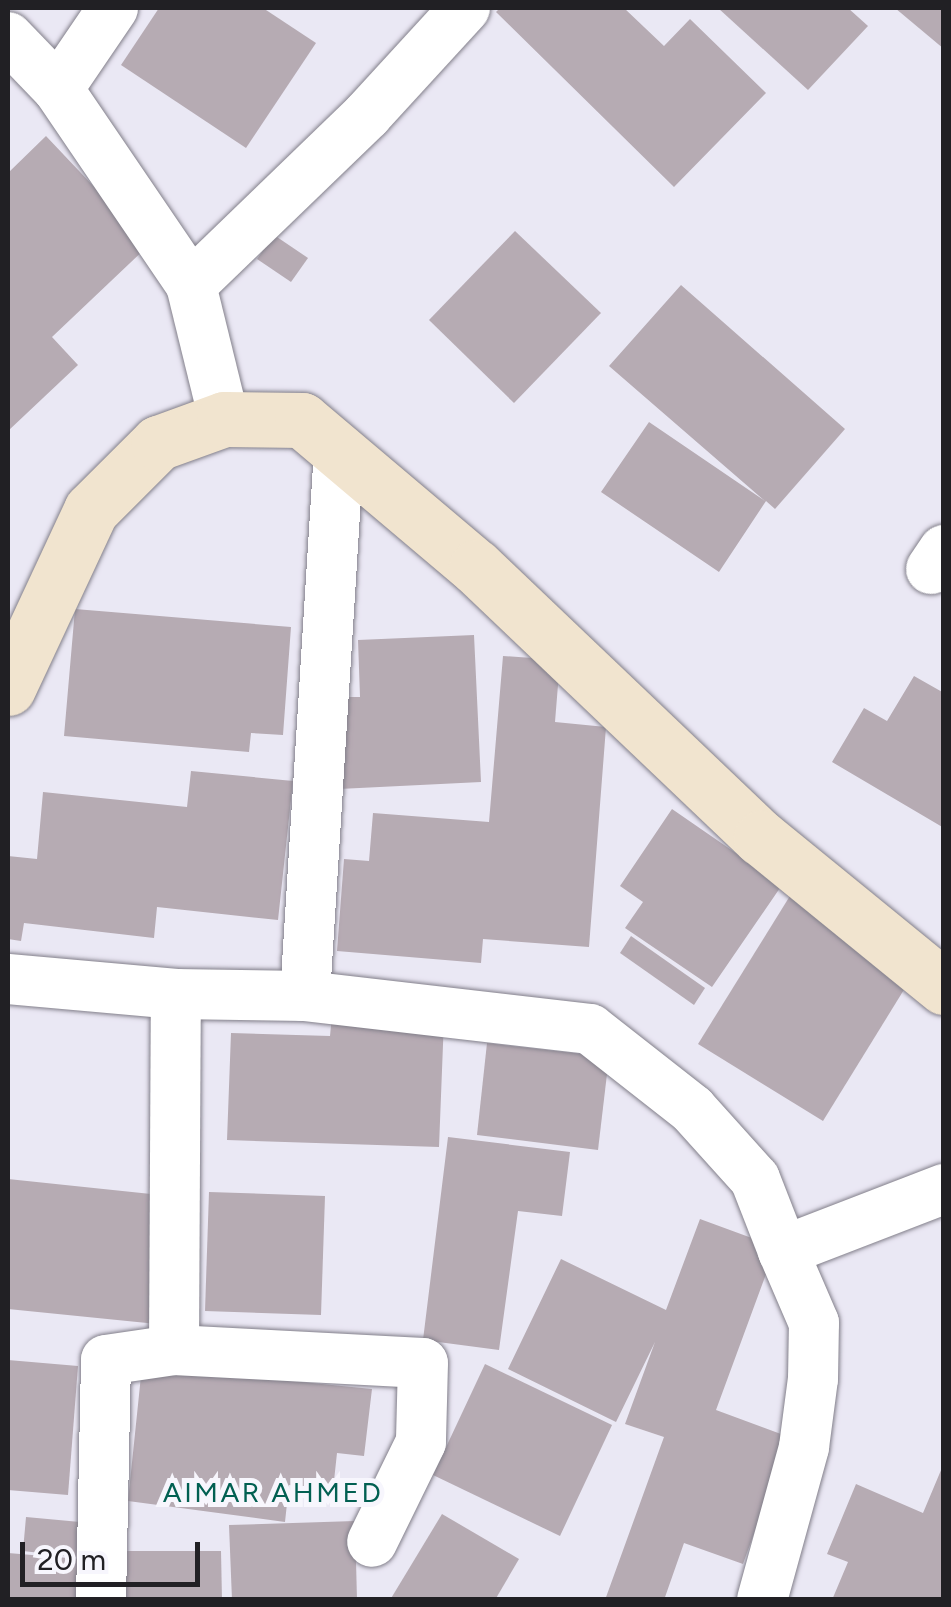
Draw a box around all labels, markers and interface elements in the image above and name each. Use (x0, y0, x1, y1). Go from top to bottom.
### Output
district label: AIMAR AHMED (163, 1475, 383, 1509)
scale bar (25, 1522, 205, 1584)
text: 20 m (37, 1541, 106, 1578)

